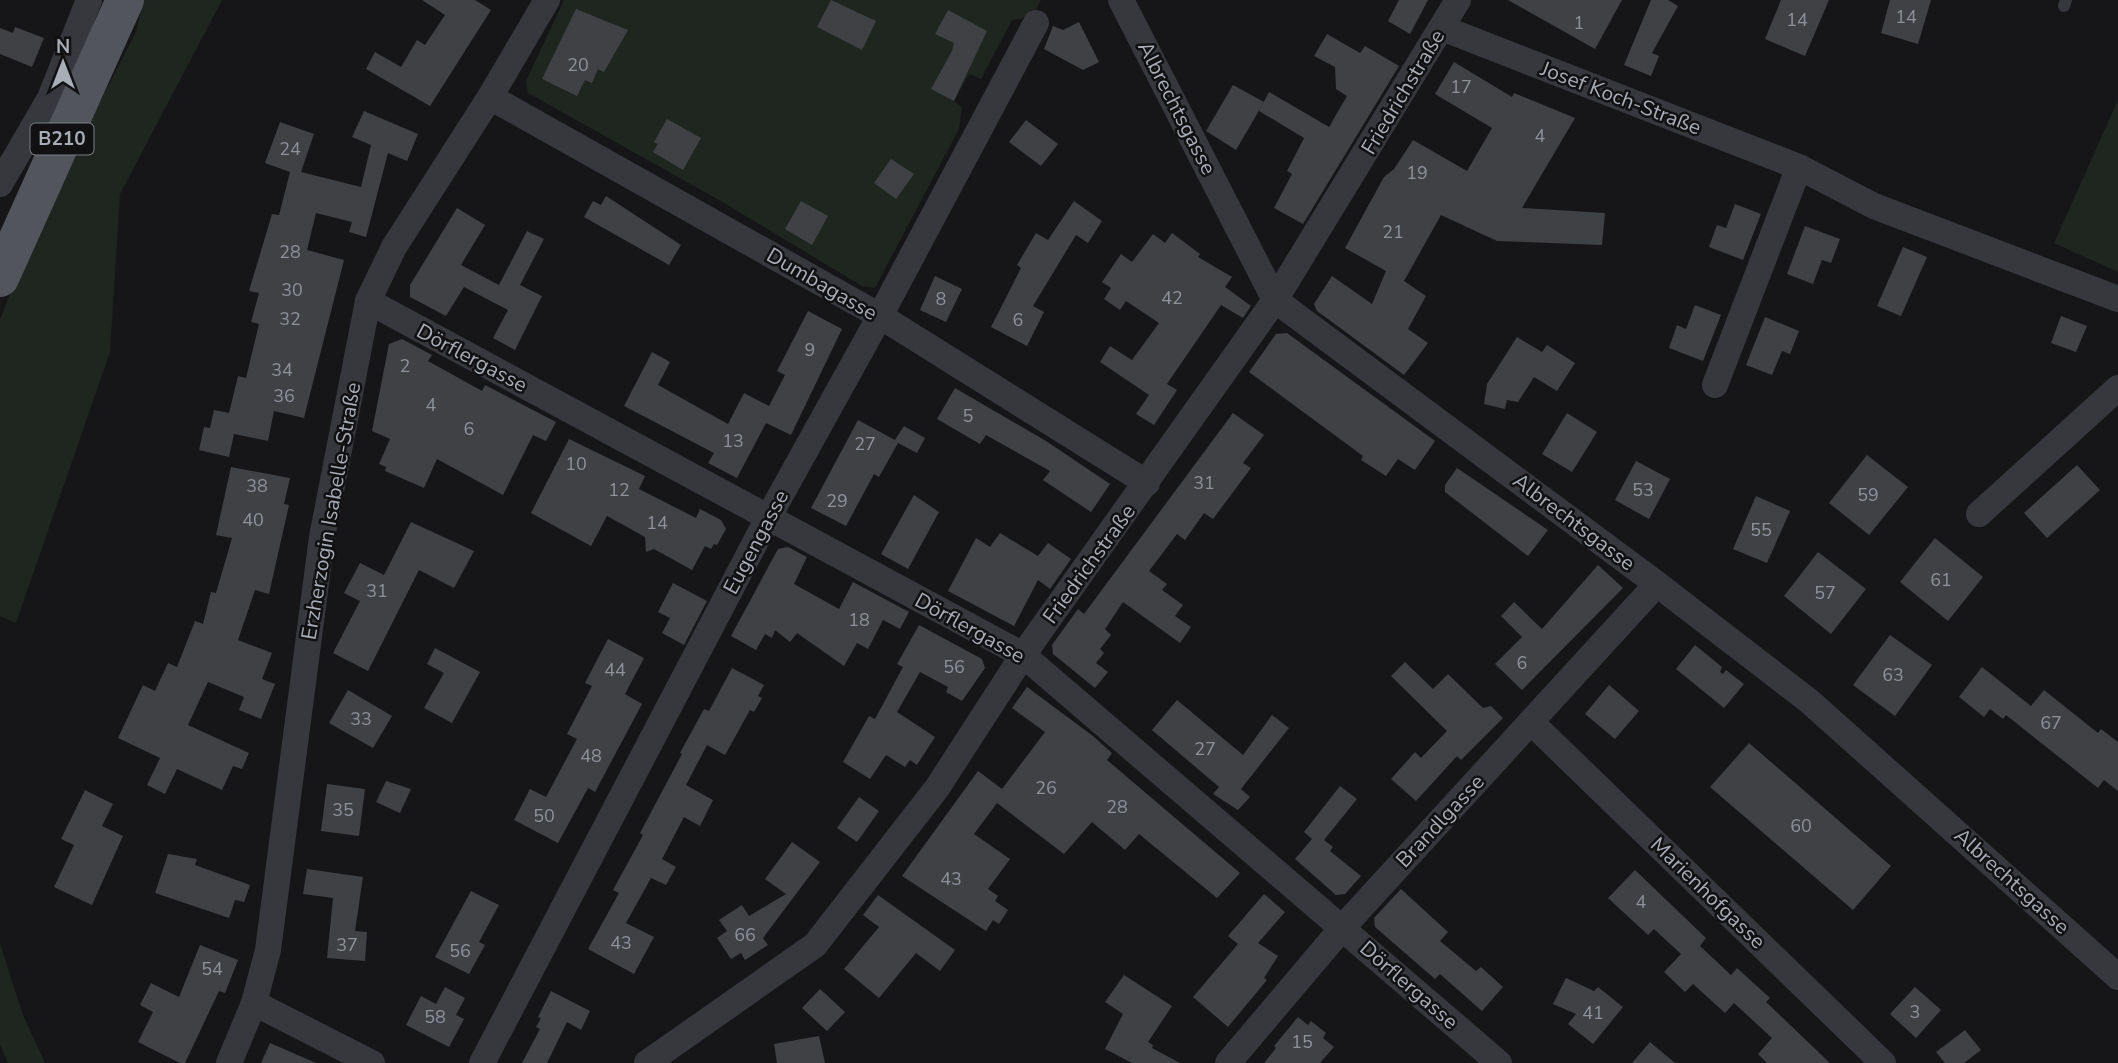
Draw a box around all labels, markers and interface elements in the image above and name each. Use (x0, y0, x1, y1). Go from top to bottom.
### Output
house number: 14 (1895, 5, 1917, 29)
house number: 14 (1786, 8, 1808, 32)
house number: 1 (1574, 11, 1584, 35)
street label: Friedrichstraße (1355, 24, 1451, 160)
north arrow (28, 28, 98, 98)
text: N (56, 34, 70, 60)
street label: Albrechtsgasse (1131, 36, 1223, 180)
house number: 20 (567, 53, 589, 77)
street label: Josef Koch-Straße (1536, 54, 1705, 141)
house number: 17 (1450, 75, 1472, 99)
road number: B210 (31, 124, 94, 154)
house number: 4 (1535, 124, 1546, 148)
house number: 24 (279, 137, 301, 161)
house number: 19 (1406, 161, 1428, 185)
house number: 21 (1382, 220, 1404, 244)
house number: 28 (279, 240, 301, 264)
street label: Dumbagasse (762, 241, 882, 327)
house number: 30 (281, 278, 303, 302)
house number: 42 (1161, 286, 1183, 310)
house number: 8 (936, 287, 946, 311)
house number: 32 (279, 307, 301, 331)
house number: 6 (1013, 308, 1023, 332)
street label: Dörflergasse (412, 317, 532, 399)
house number: 9 (805, 338, 815, 362)
house number: 2 (400, 354, 410, 378)
house number: 34 (271, 358, 293, 382)
street label: Erzherzogin Isabelle-Straße (295, 380, 367, 642)
house number: 36 (273, 384, 295, 408)
house number: 4 (426, 393, 437, 417)
house number: 5 (963, 404, 973, 428)
house number: 6 (464, 417, 474, 441)
house number: 13 (722, 429, 744, 453)
house number: 27 (854, 432, 876, 456)
house number: 10 (565, 452, 587, 476)
street label: Albrechtsgasse (1507, 467, 1641, 577)
house number: 31 (1193, 471, 1215, 495)
house number: 38 (246, 474, 268, 498)
house number: 12 (608, 478, 630, 502)
house number: 53 (1632, 478, 1654, 502)
house number: 59 (1857, 483, 1879, 507)
street label: Eugengasse (717, 485, 795, 599)
house number: 29 (826, 489, 848, 513)
street label: Friedrichstraße (1036, 499, 1142, 629)
house number: 40 (242, 508, 264, 532)
house number: 14 (646, 511, 668, 535)
house number: 55 (1750, 518, 1772, 542)
house number: 61 (1930, 568, 1952, 592)
house number: 31 (366, 579, 388, 603)
house number: 57 (1814, 581, 1836, 605)
street label: Dörflergasse (910, 586, 1030, 670)
house number: 18 (848, 608, 870, 632)
house number: 6 (1517, 651, 1527, 675)
house number: 56 (943, 655, 965, 679)
house number: 44 (604, 658, 626, 682)
house number: 63 (1882, 663, 1904, 687)
house number: 33 (350, 707, 372, 731)
house number: 67 (2040, 711, 2062, 735)
house number: 27 (1194, 737, 1216, 761)
house number: 48 (580, 744, 602, 768)
street label: Brandlgasse (1390, 768, 1490, 874)
house number: 26 (1035, 776, 1057, 800)
house number: 28 (1106, 795, 1128, 819)
house number: 35 (332, 798, 354, 822)
house number: 50 (533, 804, 555, 828)
house number: 60 (1790, 814, 1812, 838)
street label: Albrechtsgasse (1948, 822, 2076, 940)
street label: Marienhofgasse (1644, 831, 1772, 955)
house number: 43 (940, 867, 962, 891)
house number: 4 (1636, 890, 1647, 914)
house number: 66 (734, 923, 756, 947)
house number: 43 (610, 931, 632, 955)
house number: 37 (336, 933, 358, 957)
street label: Dörflergasse (1354, 934, 1464, 1036)
house number: 56 (449, 939, 471, 963)
house number: 54 (201, 957, 223, 981)
house number: 3 (1910, 1000, 1920, 1024)
house number: 41 (1582, 1001, 1604, 1025)
house number: 58 (424, 1005, 446, 1029)
house number: 15 (1291, 1030, 1313, 1054)

